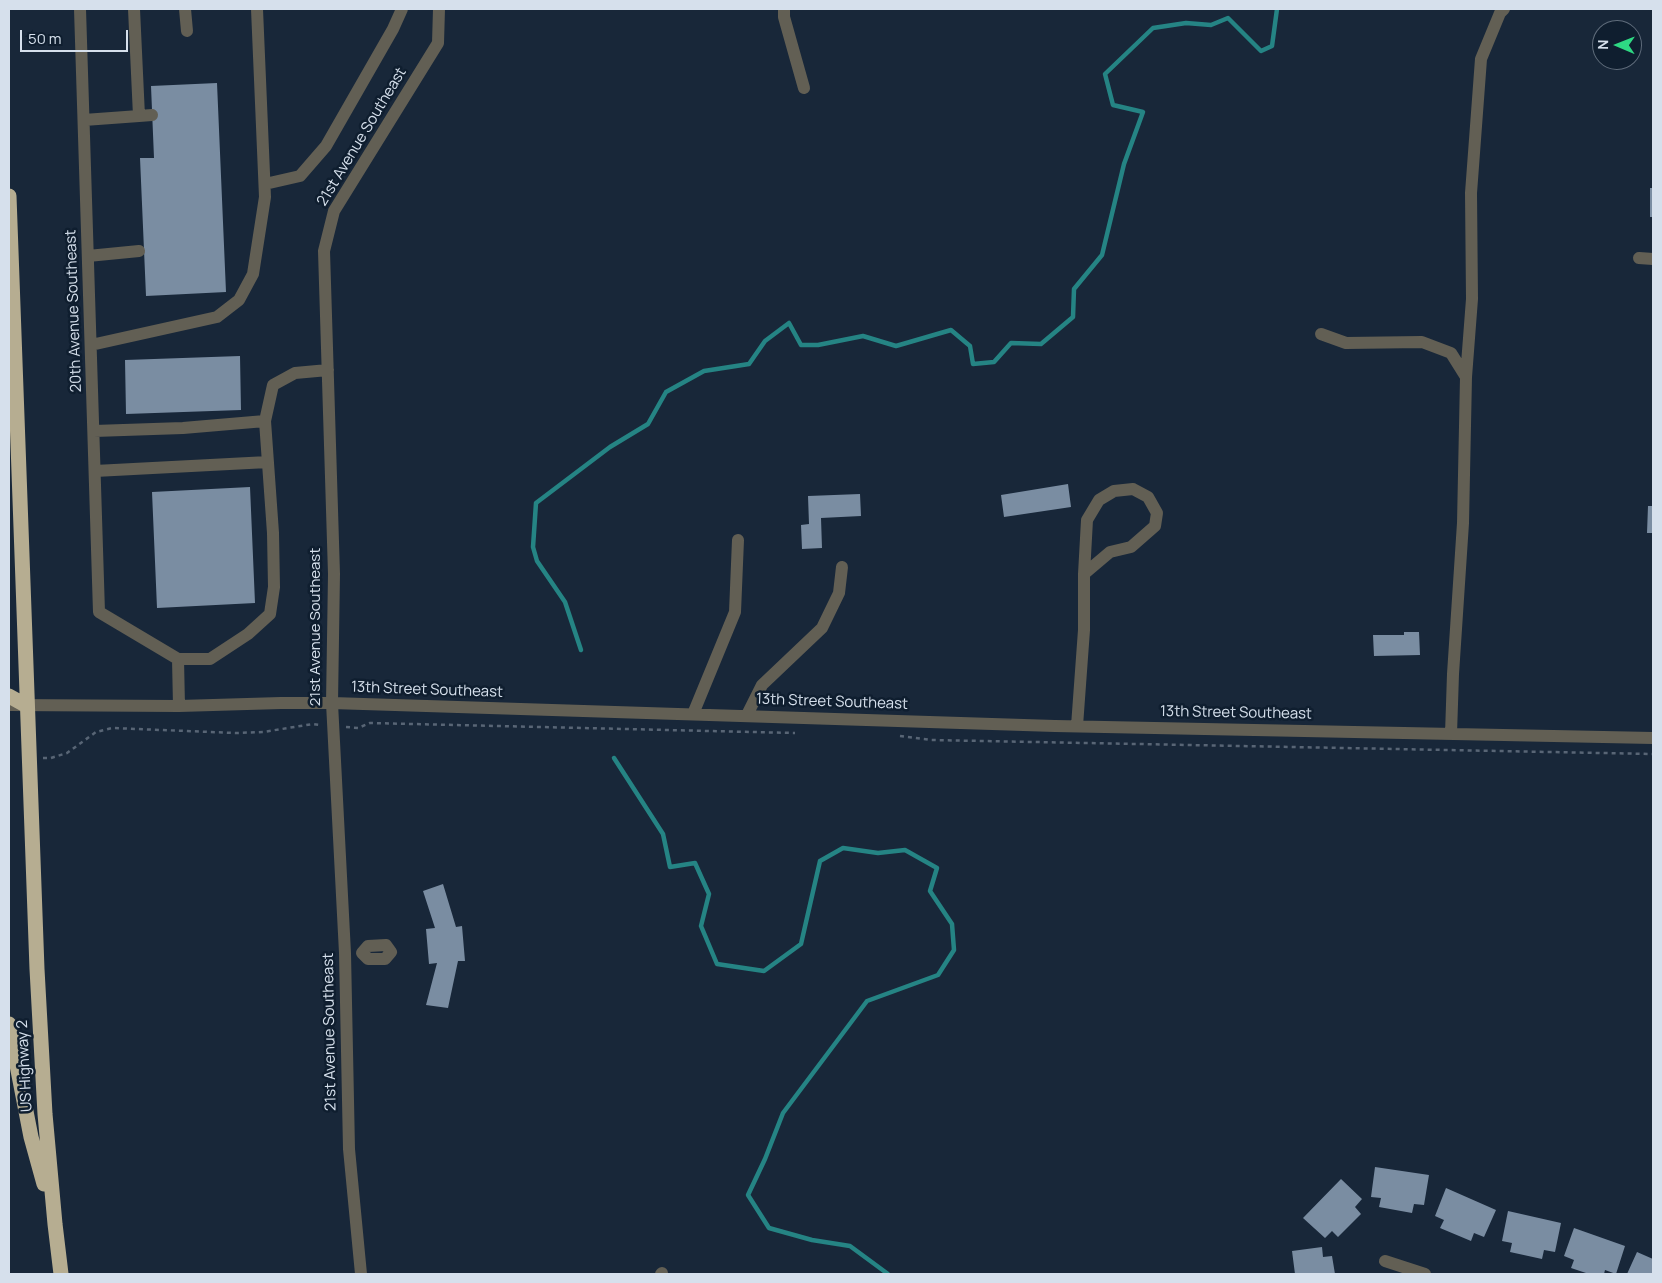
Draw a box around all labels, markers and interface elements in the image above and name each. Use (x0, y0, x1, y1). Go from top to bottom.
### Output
scale bar (22, 20, 130, 52)
north arrow (1592, 20, 1642, 70)
text: 50 m (28, 28, 62, 49)
text: N (1593, 40, 1612, 50)
street label: 21st Avenue Southeast (313, 64, 411, 210)
street label: 20th Avenue Southeast (62, 229, 86, 393)
street label: 21st Avenue Southeast (307, 548, 325, 706)
street label: 13th Street Southeast (351, 678, 503, 702)
street label: 13th Street Southeast (756, 690, 908, 714)
street label: 13th Street Southeast (1160, 703, 1312, 723)
street label: 21st Avenue Southeast (320, 953, 340, 1111)
street label: US Highway 2 (14, 1019, 36, 1113)

